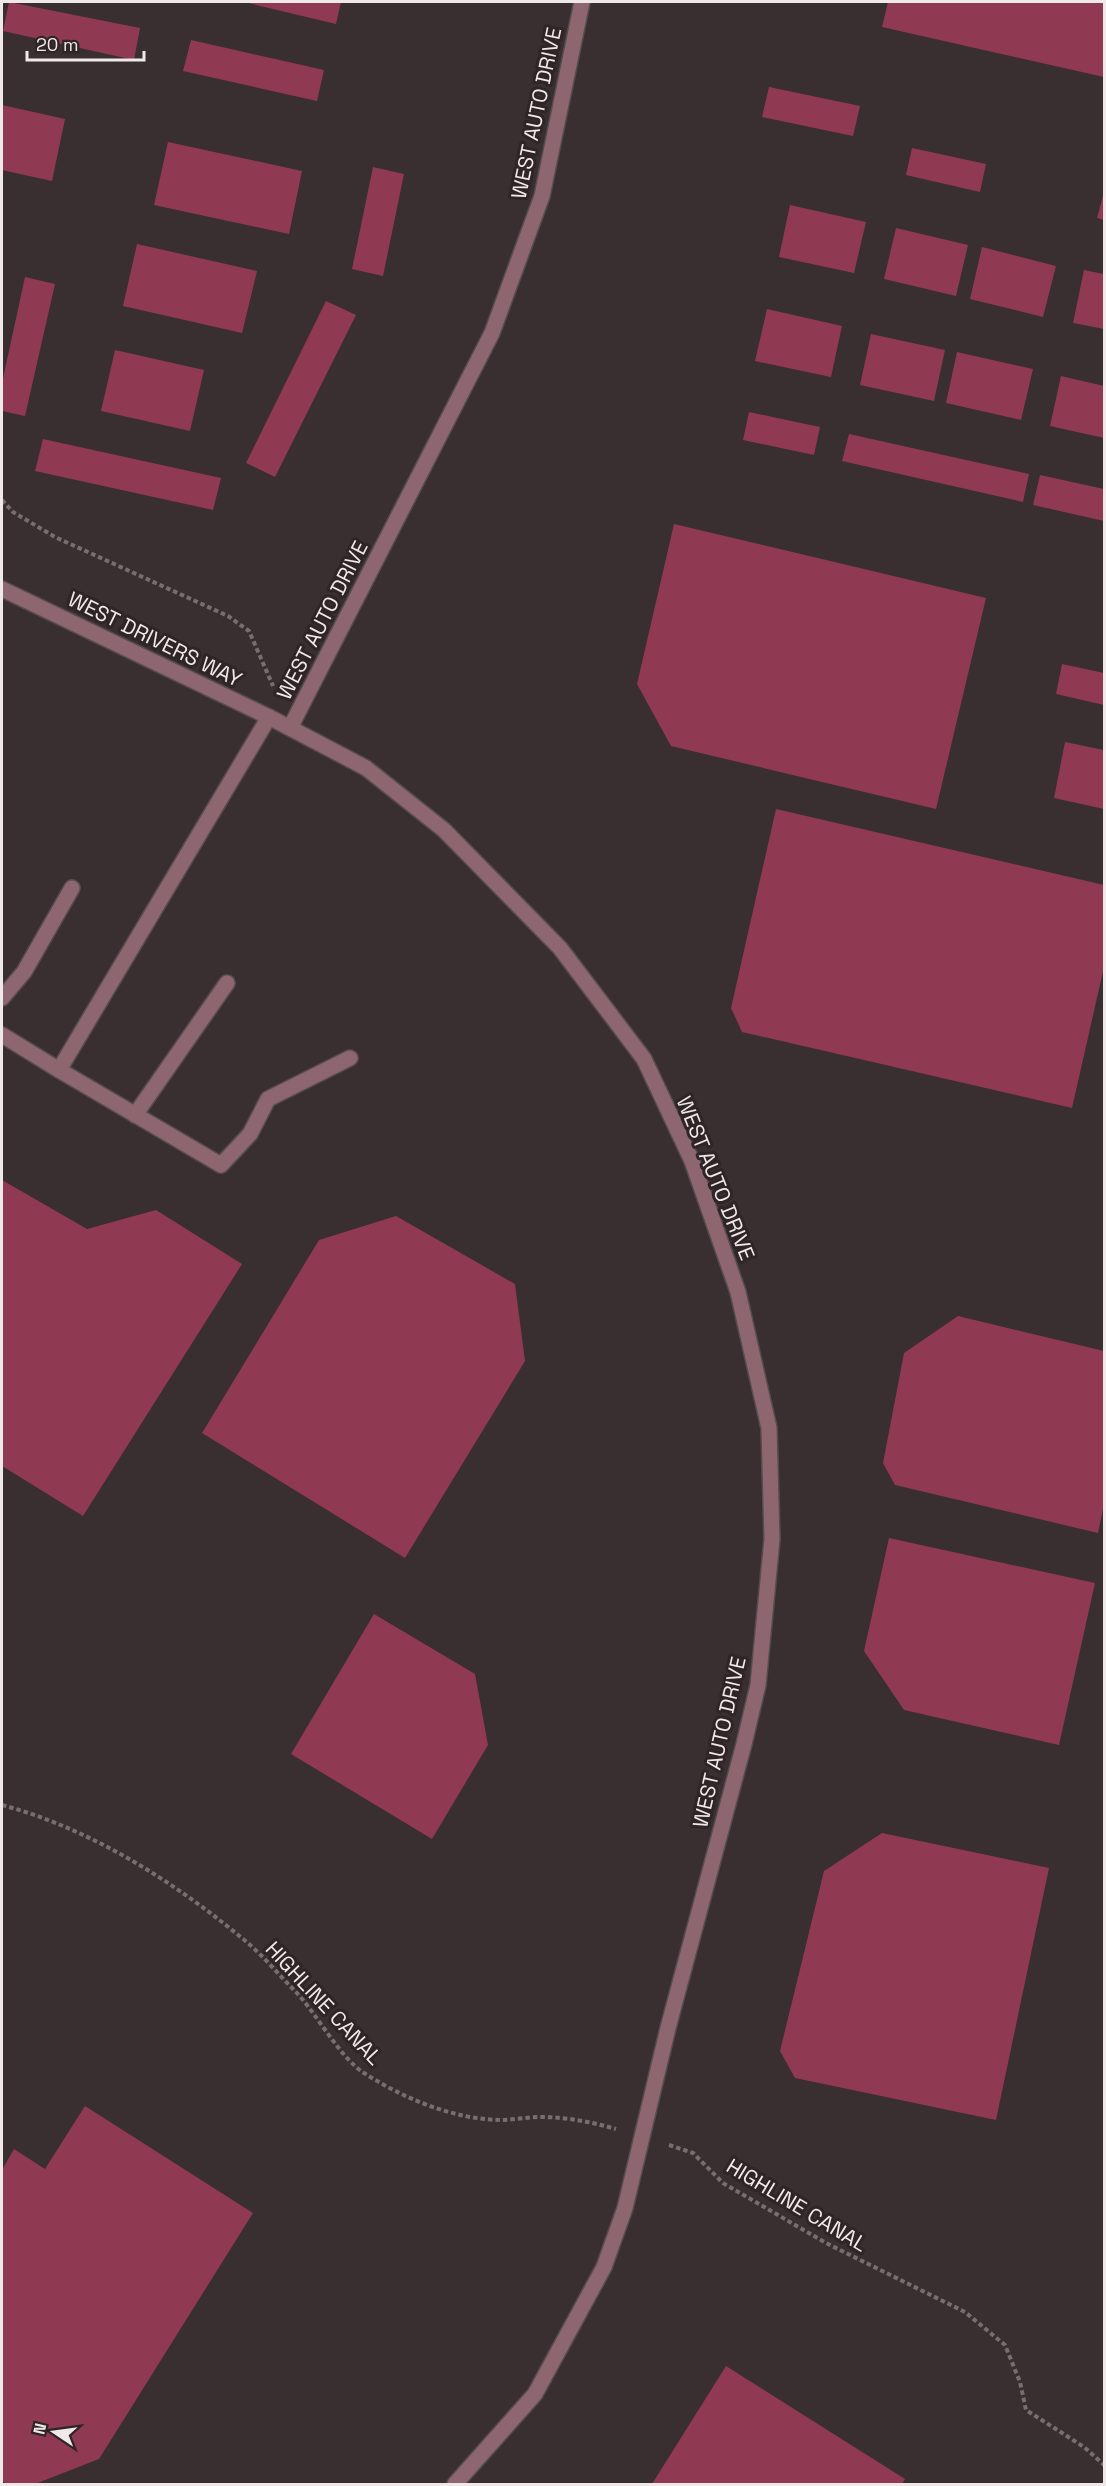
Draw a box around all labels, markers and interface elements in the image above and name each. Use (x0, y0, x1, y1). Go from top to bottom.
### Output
scale bar (27, 24, 144, 62)
street label: WEST AUTO DRIVE (505, 25, 567, 201)
text: 20 m (36, 33, 79, 56)
street label: WEST AUTO DRIVE (270, 536, 374, 704)
street label: WEST DRIVERS WAY (64, 585, 247, 693)
street label: WEST AUTO DRIVE (671, 1092, 761, 1264)
street label: WEST AUTO DRIVE (686, 1654, 752, 1830)
street label: HIGHLINE CANAL (260, 1935, 388, 2071)
street label: HIGHLINE CANAL (722, 2152, 872, 2258)
north arrow (24, 2402, 84, 2462)
text: N (28, 2421, 51, 2436)

